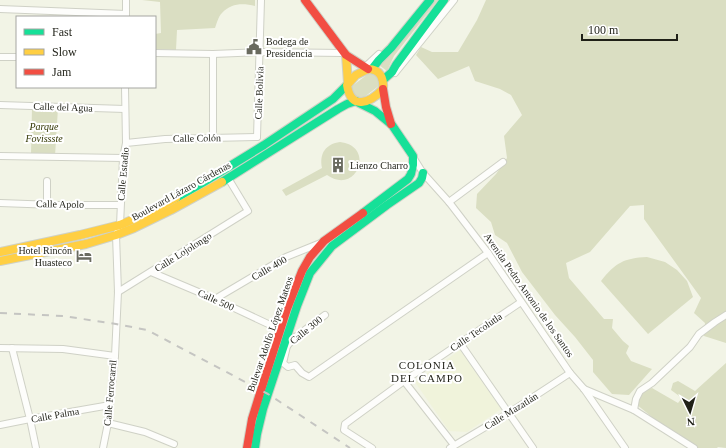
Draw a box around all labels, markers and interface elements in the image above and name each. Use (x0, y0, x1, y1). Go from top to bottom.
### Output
legend (16, 16, 156, 88)
scale bar (582, 16, 677, 42)
text: 100 m (588, 23, 619, 37)
text: Fast (52, 25, 73, 39)
place label: Bodega de Presidencia (266, 36, 313, 59)
public building icon: Bodega de Presidencia (245, 38, 263, 56)
text: Slow (52, 45, 77, 59)
text: Jam (52, 65, 72, 79)
street label: Calle Bolivia (253, 66, 265, 120)
street label: Calle del Agua (33, 100, 93, 114)
park label: Parque Fovissste (24, 121, 63, 144)
street label: Calle Colón (173, 132, 221, 144)
street label: Calle Estadio (115, 147, 131, 201)
building icon: Lienzo Charro (329, 156, 347, 174)
street label: Boulevard Lázaro Cárdenas (130, 159, 233, 223)
place label: Lienzo Charro (350, 160, 408, 171)
street label: Calle Apolo (36, 198, 84, 210)
street label: Calle Lojolongo (152, 230, 214, 274)
street label: Avenida Pedro Antonio de los Santos (482, 231, 576, 359)
place label: Hotel Rincón Huasteco (18, 245, 72, 268)
hotel icon: Hotel Rincón Huasteco (75, 247, 93, 265)
street label: Calle 400 (250, 254, 288, 282)
street label: Bulevar Adolfo López Mateos (245, 275, 295, 393)
street label: Calle 500 (196, 287, 236, 313)
street label: Calle Tecolutla (448, 310, 505, 353)
street label: Calle 300 (288, 314, 324, 346)
street label: Calle Ferrocarril (102, 359, 118, 427)
district label: COLONIA DEL CAMPO (391, 359, 463, 384)
street label: Calle Mazatlán (482, 390, 540, 432)
north arrow (670, 392, 710, 432)
street label: Calle Palma (30, 405, 80, 425)
text: N (686, 416, 695, 428)

